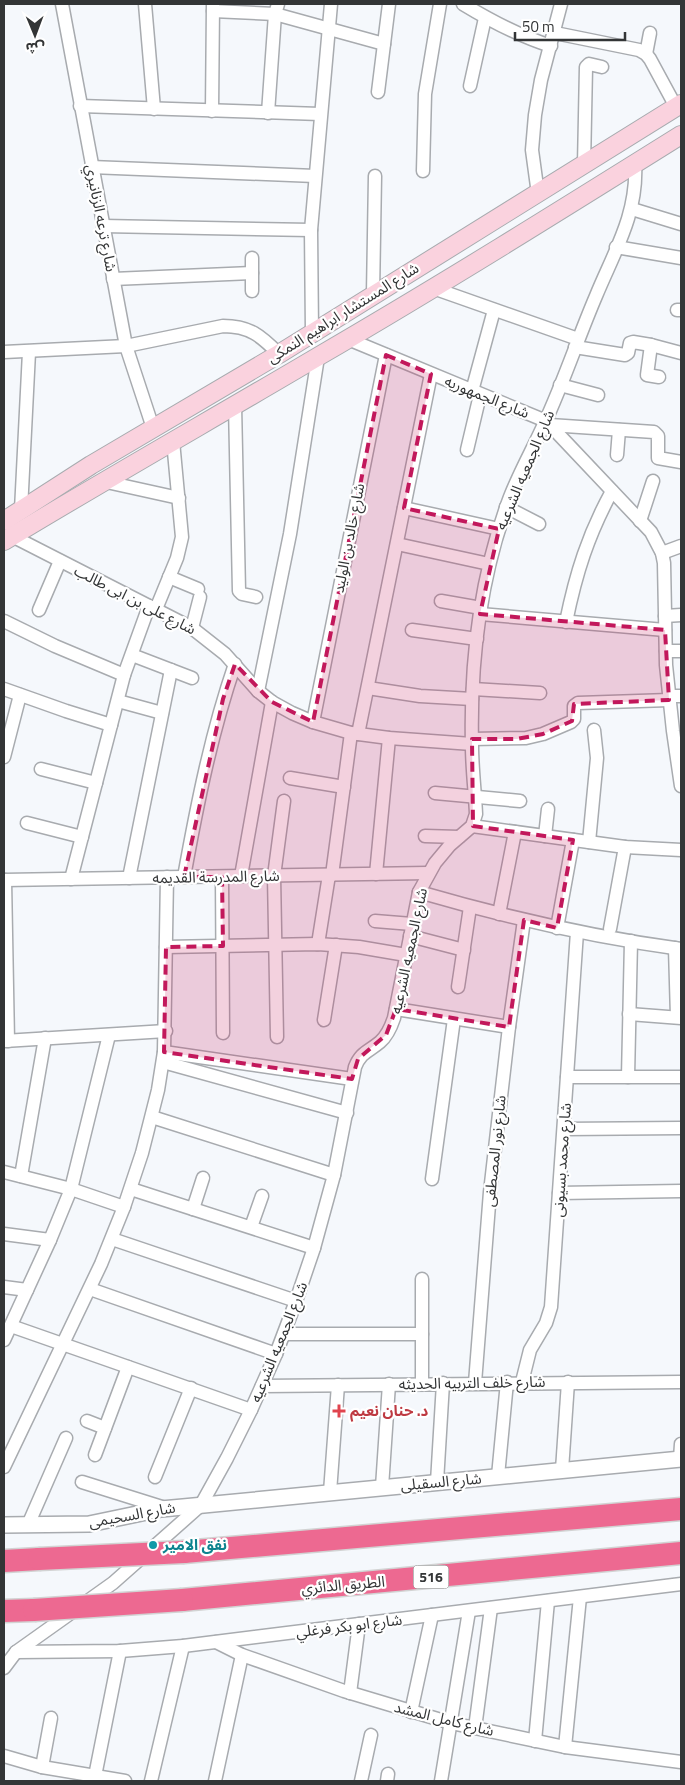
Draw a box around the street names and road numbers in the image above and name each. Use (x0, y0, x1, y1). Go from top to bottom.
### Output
street label: شارع ترعه الزنانيري (79, 162, 123, 274)
street label: شارع المستشار ابراهيم النمكى (262, 256, 424, 370)
street label: شارع الجمهوريه (441, 369, 533, 425)
street label: شارع الجمعيه الشرعيه (489, 406, 561, 534)
street label: شارع خالد بن الوليد (327, 481, 371, 595)
street label: شارع على بن ابى طالب (70, 559, 200, 641)
street label: شارع المدرسة القديمه (152, 864, 280, 890)
street label: شارع الجمعيه الشرعيه (384, 885, 434, 1016)
street label: شارع نور المصطفى (477, 1094, 513, 1208)
street label: شارع محمد بسيونى (546, 1102, 578, 1218)
street label: شارع الجمعيه الشرعيه (244, 1278, 314, 1406)
street label: شارع خلف التربيه الحديثه (398, 1370, 546, 1396)
street label: شارع السقيلى (399, 1466, 483, 1497)
street label: شارع السحيمى (87, 1496, 177, 1534)
road number: 516 (414, 1565, 448, 1588)
street label: الطريق الدائري (300, 1569, 386, 1600)
street label: شارع ابو بكر فرغلي (295, 1608, 404, 1644)
street label: شارع كامل المشد (392, 1695, 497, 1743)

